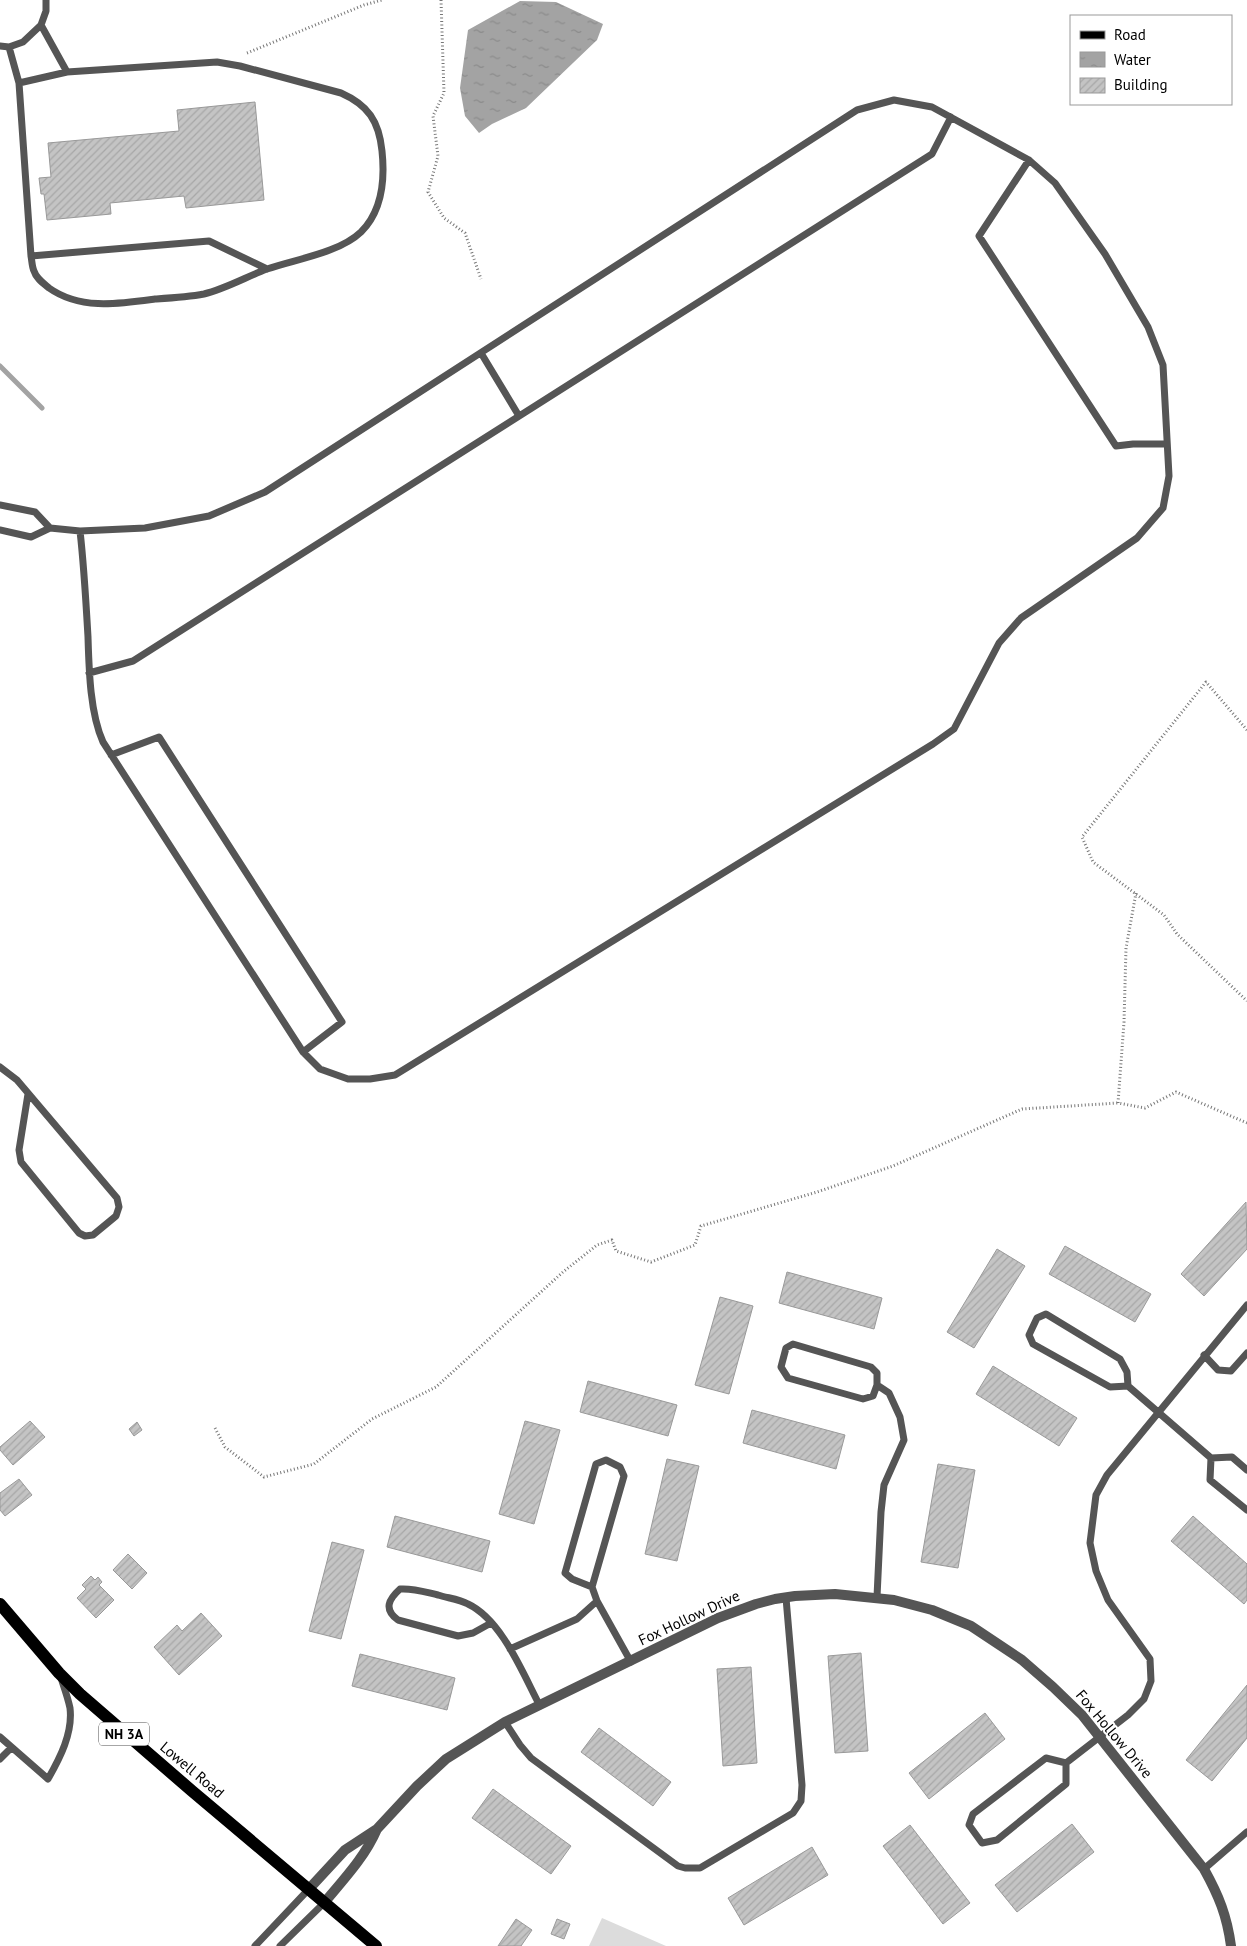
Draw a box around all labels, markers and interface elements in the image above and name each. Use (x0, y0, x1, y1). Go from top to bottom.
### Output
legend (1070, 15, 1232, 105)
text: Road (1114, 25, 1146, 44)
text: Water (1114, 50, 1151, 69)
text: Building (1114, 75, 1168, 94)
street label: Fox Hollow Drive (635, 1586, 743, 1649)
street label: Fox Hollow Drive (1072, 1686, 1157, 1782)
road number: NH 3A (99, 1722, 149, 1746)
street label: Lowell Road (156, 1737, 228, 1802)

